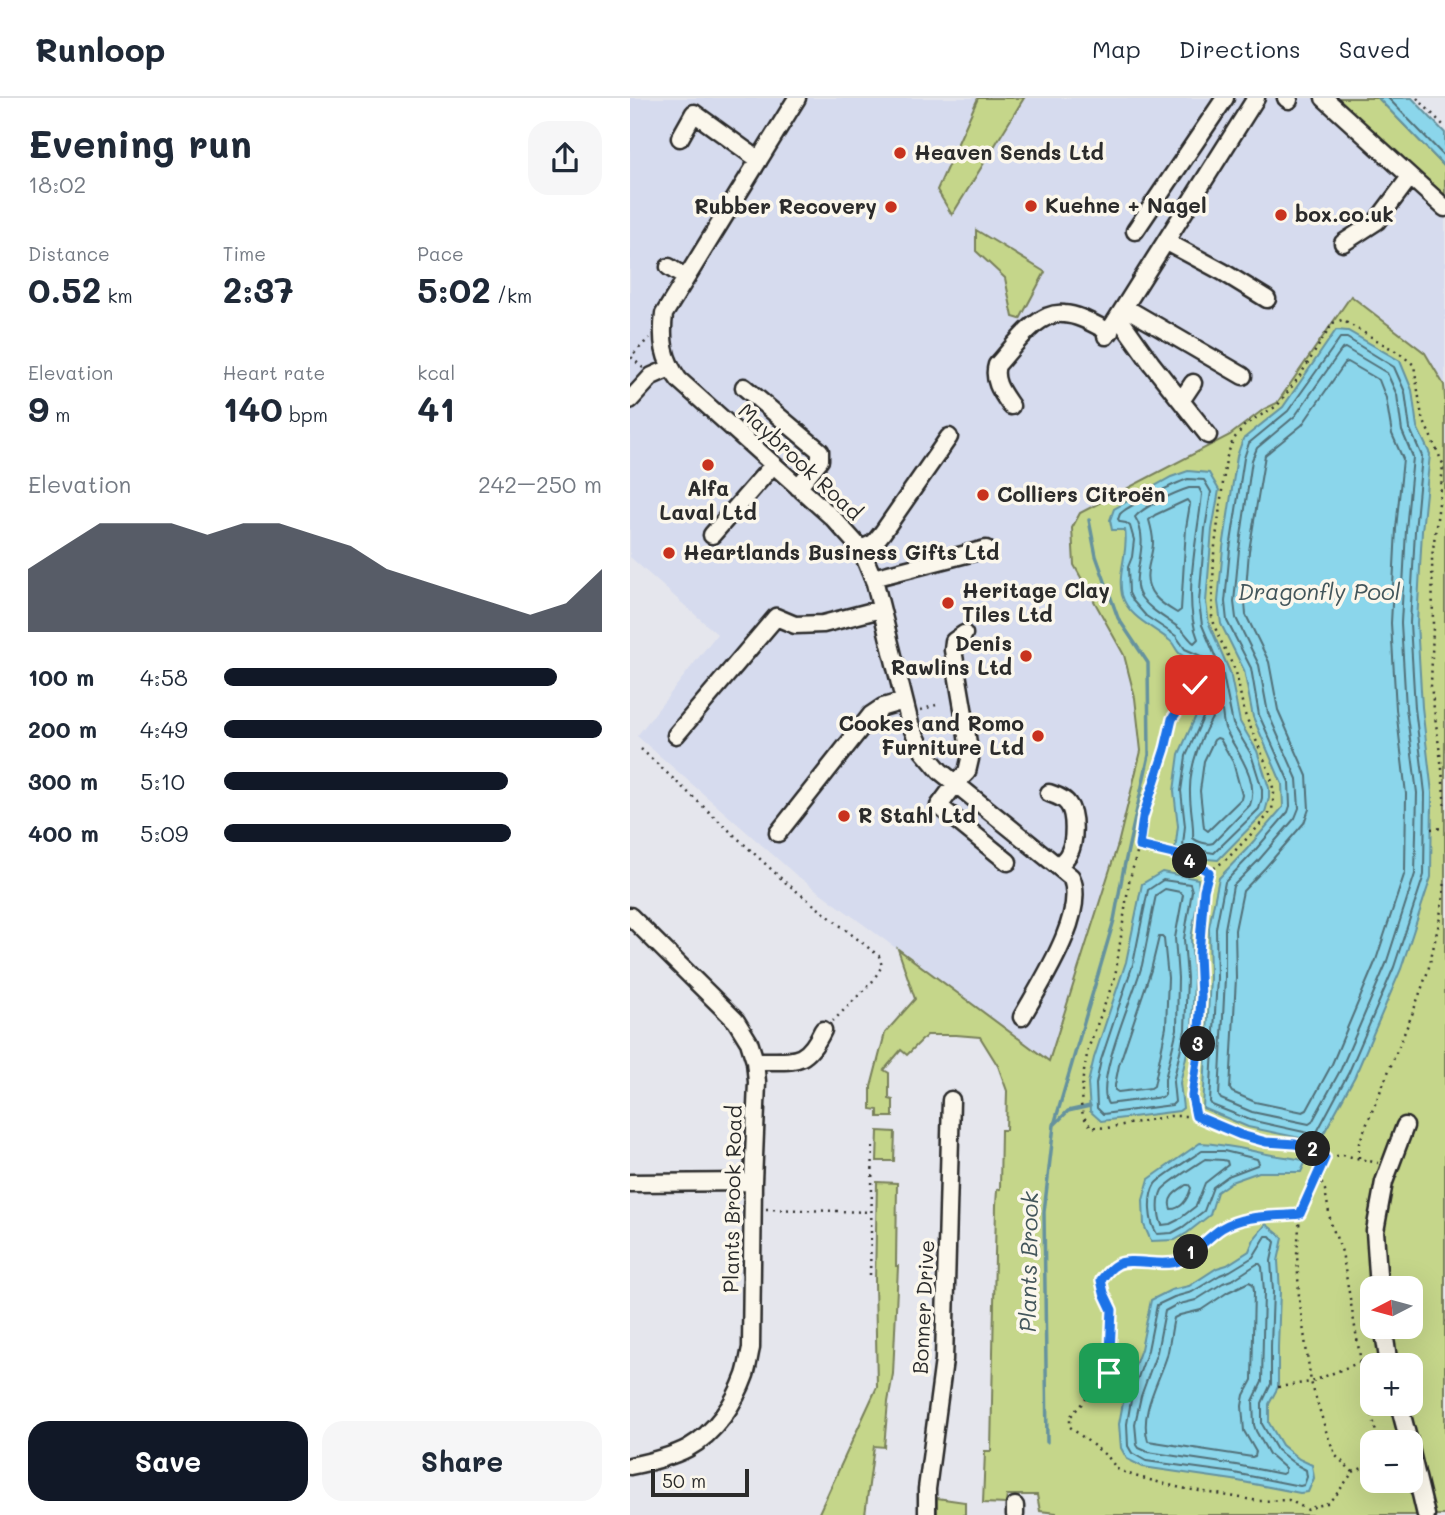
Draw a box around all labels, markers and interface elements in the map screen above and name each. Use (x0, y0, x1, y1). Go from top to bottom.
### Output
text: Runloop (35, 27, 165, 70)
text: Map (1092, 33, 1141, 64)
text: Directions (1179, 33, 1301, 64)
text: Saved (1339, 33, 1410, 64)
text: Evening run (28, 118, 252, 168)
button: share (528, 121, 602, 195)
place label: Heaven Sends Ltd (914, 138, 1104, 165)
marker: Heaven Sends Ltd (892, 145, 908, 161)
text: 18:02 (28, 169, 86, 199)
place label: Kuehne + Nagel (1045, 191, 1207, 218)
place label: Rubber Recovery (694, 192, 877, 220)
marker: Kuehne + Nagel (1023, 198, 1039, 214)
marker: Rubber Recovery (883, 199, 899, 215)
place label: box.co.uk (1295, 200, 1394, 227)
marker: box.co.uk (1273, 207, 1289, 223)
text: Distance (28, 241, 110, 266)
text: Time (223, 241, 266, 266)
text: Pace (417, 241, 464, 266)
text: 0.52 (28, 266, 101, 312)
text: 2:37 (223, 266, 294, 312)
text: 5:02 (417, 266, 491, 312)
text: km (101, 283, 133, 308)
text: /km (491, 283, 532, 308)
text: Elevation (28, 360, 113, 385)
text: Heart rate (223, 360, 325, 385)
text: kcal (417, 360, 455, 385)
text: 9 (28, 385, 49, 431)
text: 140 (223, 385, 283, 431)
text: 41 (417, 385, 455, 431)
street label: Maybrook Road (733, 397, 869, 525)
text: m (49, 402, 70, 427)
text: bpm (283, 402, 328, 427)
marker: Alfa Laval Ltd (700, 457, 716, 473)
text: Elevation (28, 469, 131, 499)
text: 242–250 m (478, 469, 602, 499)
place label: Alfa Laval Ltd (659, 474, 757, 525)
place label: Colliers Citroën (997, 480, 1166, 507)
marker: Colliers Citroën (975, 487, 991, 503)
place label: Heartlands Business Gifts Ltd (683, 538, 999, 565)
marker: Heartlands Business Gifts Ltd (661, 545, 677, 561)
place label: Heritage Clay Tiles Ltd (962, 576, 1110, 627)
water label: Dragonfly Pool (1238, 576, 1401, 606)
marker: Heritage Clay Tiles Ltd (940, 595, 956, 611)
place label: Denis Rawlins Ltd (891, 629, 1012, 680)
marker: Denis Rawlins Ltd (1018, 648, 1034, 664)
pin (1165, 655, 1225, 715)
text: 100 m (28, 662, 94, 692)
text: 4:58 (140, 662, 188, 692)
icon: check (1176, 666, 1214, 704)
place label: Cookes and Romo Furniture Ltd (838, 709, 1024, 760)
text: 200 m (28, 714, 97, 744)
text: 4:49 (140, 714, 188, 744)
marker: Cookes and Romo Furniture Ltd (1030, 728, 1046, 744)
text: 300 m (28, 766, 98, 796)
text: 5:10 (140, 766, 185, 796)
place label: R Stahl Ltd (858, 801, 976, 828)
marker: R Stahl Ltd (836, 808, 852, 824)
text: 400 m (28, 818, 99, 848)
text: 5:09 (140, 818, 188, 848)
pin: 4 (1172, 844, 1208, 878)
text: 4 (1183, 848, 1196, 873)
pin: 3 (1180, 1026, 1216, 1062)
text: 3 (1192, 1031, 1203, 1056)
street label: Plants Brook Road (716, 1105, 747, 1293)
pin: 2 (1296, 1132, 1330, 1166)
text: 2 (1307, 1136, 1318, 1161)
water label: Plants Brook (1012, 1191, 1044, 1333)
pin: 1 (1174, 1234, 1208, 1270)
street label: Bonner Drive (906, 1239, 940, 1375)
text: 1 (1186, 1239, 1195, 1264)
north arrow (1360, 1276, 1423, 1339)
map controls (1360, 1276, 1423, 1493)
pin (1079, 1343, 1139, 1403)
button: + (1360, 1353, 1423, 1416)
icon: arrive (1090, 1354, 1128, 1392)
button: Save (28, 1421, 308, 1501)
button: Share (322, 1421, 602, 1501)
button: − (1360, 1430, 1423, 1493)
scale bar (651, 1466, 749, 1498)
text: 50 m (662, 1468, 706, 1493)

